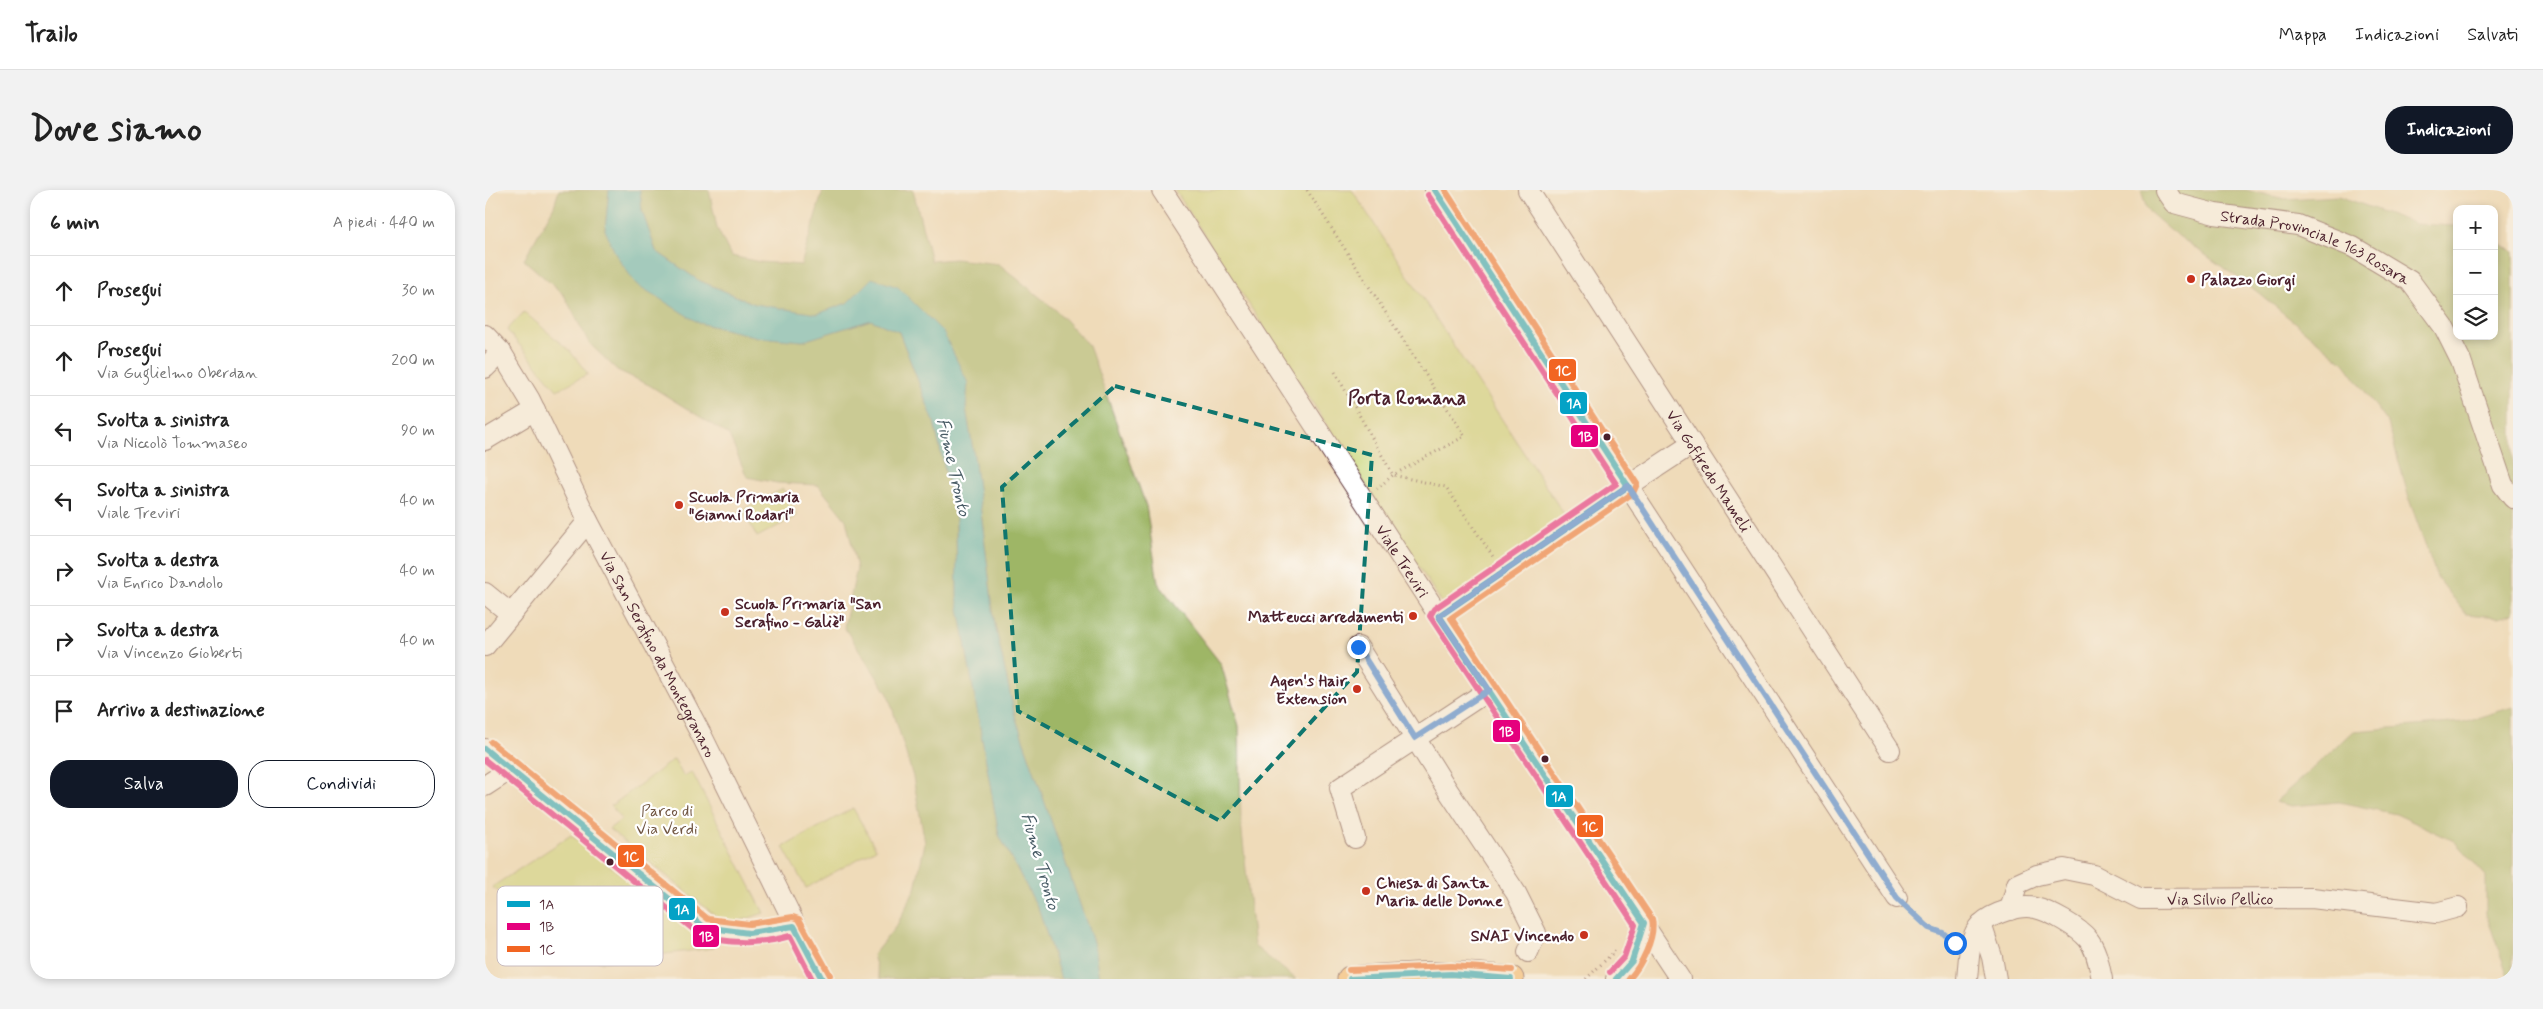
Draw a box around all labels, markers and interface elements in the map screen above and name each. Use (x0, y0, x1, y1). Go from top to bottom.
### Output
text: Trailo (25, 19, 78, 50)
text: Mappa (2279, 23, 2327, 47)
text: Indicazioni (2355, 23, 2439, 47)
text: Salvati (2467, 23, 2518, 47)
button: Indicazioni (2385, 106, 2513, 154)
text: Dove siamo (30, 107, 202, 153)
map controls (2453, 205, 2498, 340)
button: + (2453, 205, 2498, 250)
street label: Strada Provinciale 163 Rosara (2219, 206, 2414, 291)
text: 6 min (50, 209, 100, 237)
text: A piedi · 440 m (333, 212, 435, 233)
button: − (2453, 250, 2498, 295)
place label: Palazzo Giorgi (2201, 270, 2295, 292)
marker: Palazzo Giorgi (2185, 273, 2197, 285)
icon: ahead (50, 277, 78, 305)
text: Prosegui (97, 278, 162, 303)
text: 30 m (402, 280, 435, 301)
button: layers (2453, 295, 2498, 340)
text: Prosegui (97, 338, 162, 363)
icon: ahead (50, 347, 78, 375)
text: 200 m (391, 350, 435, 371)
line badge: 1C (1548, 358, 1577, 382)
text: 1C (1555, 362, 1571, 380)
text: Via Guglielmo Oberdan (97, 363, 258, 384)
district label: Porta Romana (1348, 386, 1466, 411)
line badge: 1A (1559, 391, 1588, 415)
text: 1A (1566, 395, 1582, 413)
street label: Via Goffredo Mameli (1661, 406, 1755, 537)
text: Svolta a sinistra (97, 408, 230, 433)
water label: Fiume Tronto (930, 416, 976, 520)
icon: left (50, 417, 78, 445)
text: 90 m (401, 420, 435, 441)
line badge: 1B (1570, 424, 1599, 448)
text: 1B (1577, 428, 1593, 446)
unlabelled marker (1602, 432, 1612, 442)
text: Via Niccolò Tommaseo (97, 433, 248, 454)
text: Svolta a sinistra (97, 478, 230, 503)
icon: left (50, 487, 78, 515)
place label: Scuola Primaria "Gianni Rodari" (689, 487, 800, 526)
text: 40 m (399, 490, 435, 511)
marker: Scuola Primaria "Gianni Rodari" (673, 499, 685, 511)
text: Viale Treviri (97, 503, 180, 524)
street label: Viale Treviri (1370, 521, 1433, 602)
text: Svolta a destra (97, 548, 219, 573)
street label: Via San Serafino da Montegranaro (594, 548, 720, 762)
icon: right (50, 557, 78, 585)
text: 40 m (399, 560, 435, 581)
text: Via Enrico Dandolo (97, 573, 223, 594)
place label: Scuola Primaria "San Serafino - Galiè" (735, 594, 882, 633)
marker: Scuola Primaria "San Serafino - Galiè" (719, 606, 731, 618)
place label: Matteucci arredamenti (1248, 607, 1404, 628)
marker: Matteucci arredamenti (1407, 610, 1419, 622)
text: Svolta a destra (97, 618, 219, 643)
icon: right (50, 627, 78, 655)
text: 40 m (399, 630, 435, 651)
route end (1347, 636, 1370, 659)
text: Via Vincenzo Gioberti (97, 643, 242, 664)
place label: Agen's Hair Extension (1270, 671, 1348, 710)
marker: Agen's Hair Extension (1351, 683, 1363, 695)
icon: arrive (50, 697, 78, 725)
text: Arrivo a destinazione (97, 698, 265, 723)
line badge: 1B (1492, 719, 1521, 743)
text: 1B (1498, 723, 1514, 741)
unlabelled marker (1540, 754, 1550, 764)
button: Salva (50, 760, 238, 808)
button: Condividi (248, 760, 435, 808)
line badge: 1A (1545, 784, 1574, 808)
text: 1A (1551, 788, 1567, 806)
park label: Parco di Via Verdi (636, 801, 698, 840)
water label: Fiume Tronto (1015, 810, 1066, 914)
line badge: 1C (1576, 814, 1604, 838)
text: 1C (1582, 818, 1598, 836)
line badge: 1C (617, 844, 645, 868)
text: 1C (623, 848, 639, 866)
unlabelled marker (605, 857, 615, 867)
place label: Chiesa di Santa Maria delle Donne (1376, 873, 1503, 912)
marker: Chiesa di Santa Maria delle Donne (1360, 885, 1372, 897)
legend (497, 886, 663, 966)
street label: Via Silvio Pellico (2167, 889, 2274, 911)
text: 1A (539, 896, 554, 914)
line badge: 1A (668, 897, 696, 921)
text: 1A (674, 901, 690, 919)
text: 1B (539, 918, 554, 936)
line badge: 1B (692, 924, 720, 948)
place label: SNAI Vincendo (1471, 926, 1574, 947)
text: 1B (698, 928, 714, 946)
marker: SNAI Vincendo (1578, 929, 1590, 941)
route start (1944, 932, 1967, 955)
text: 1C (539, 941, 555, 959)

